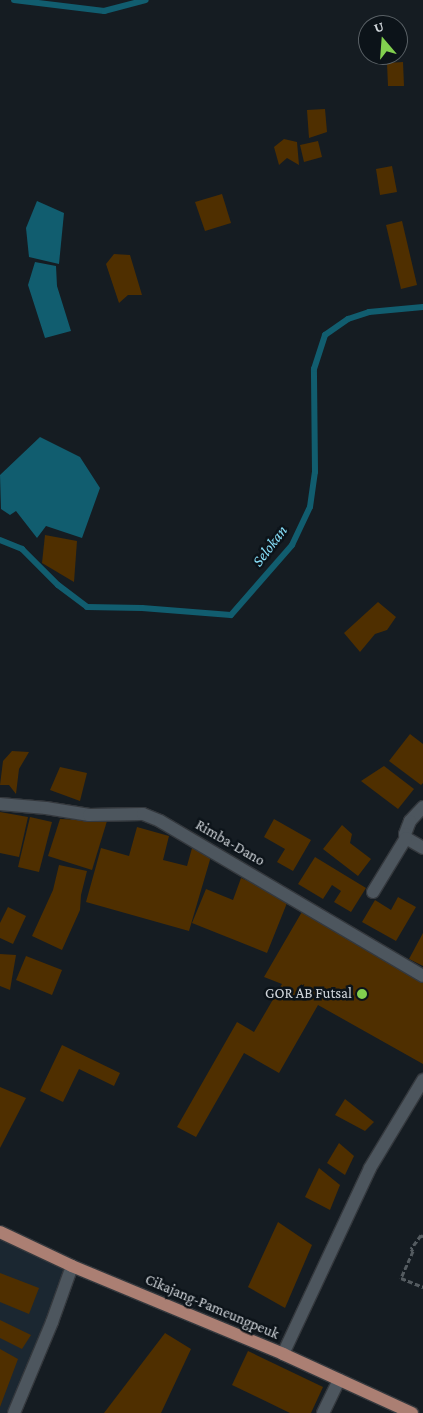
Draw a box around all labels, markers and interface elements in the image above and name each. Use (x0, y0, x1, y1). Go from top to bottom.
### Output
north arrow (358, 15, 408, 65)
text: U (372, 18, 386, 36)
water label: Selokan (248, 522, 292, 570)
street label: Rimba-Dano (192, 816, 268, 870)
place label: GOR AB Futsal (265, 985, 352, 1003)
marker: GOR AB Futsal (356, 988, 368, 1000)
street label: Cikajang-Pameungpeuk (142, 1271, 282, 1343)

